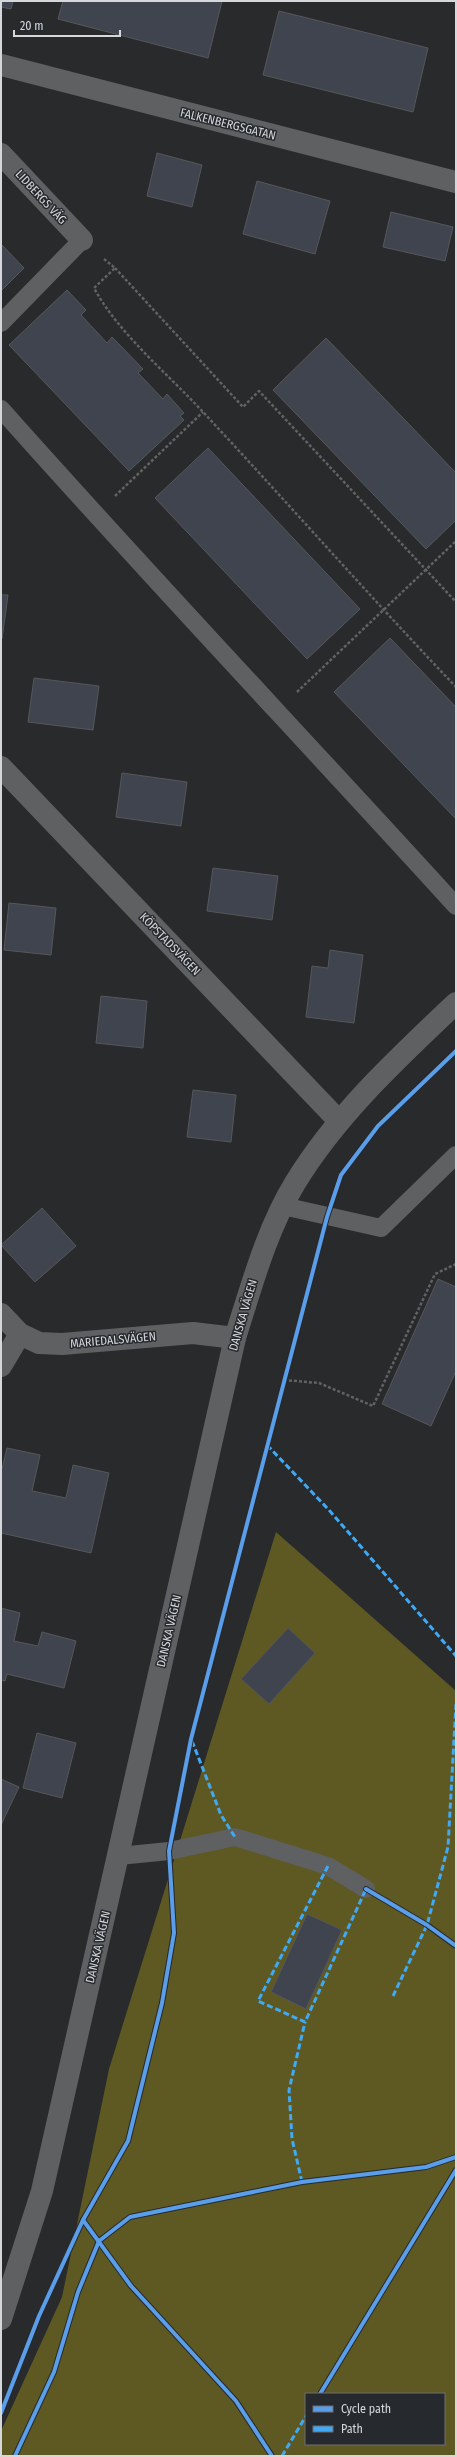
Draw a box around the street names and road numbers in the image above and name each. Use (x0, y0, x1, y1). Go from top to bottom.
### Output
street label: FALKENBERGSGATAN (179, 105, 277, 143)
street label: LIDBERGS VÄG (12, 166, 70, 227)
street label: KÖPSTADSVÄGEN (137, 908, 205, 978)
street label: DANSKA VÄGEN (225, 1277, 260, 1352)
street label: MARIEDALSVÄGEN (69, 1328, 156, 1351)
street label: DANSKA VÄGEN (153, 1593, 184, 1669)
street label: DANSKA VÄGEN (82, 1909, 113, 1985)

